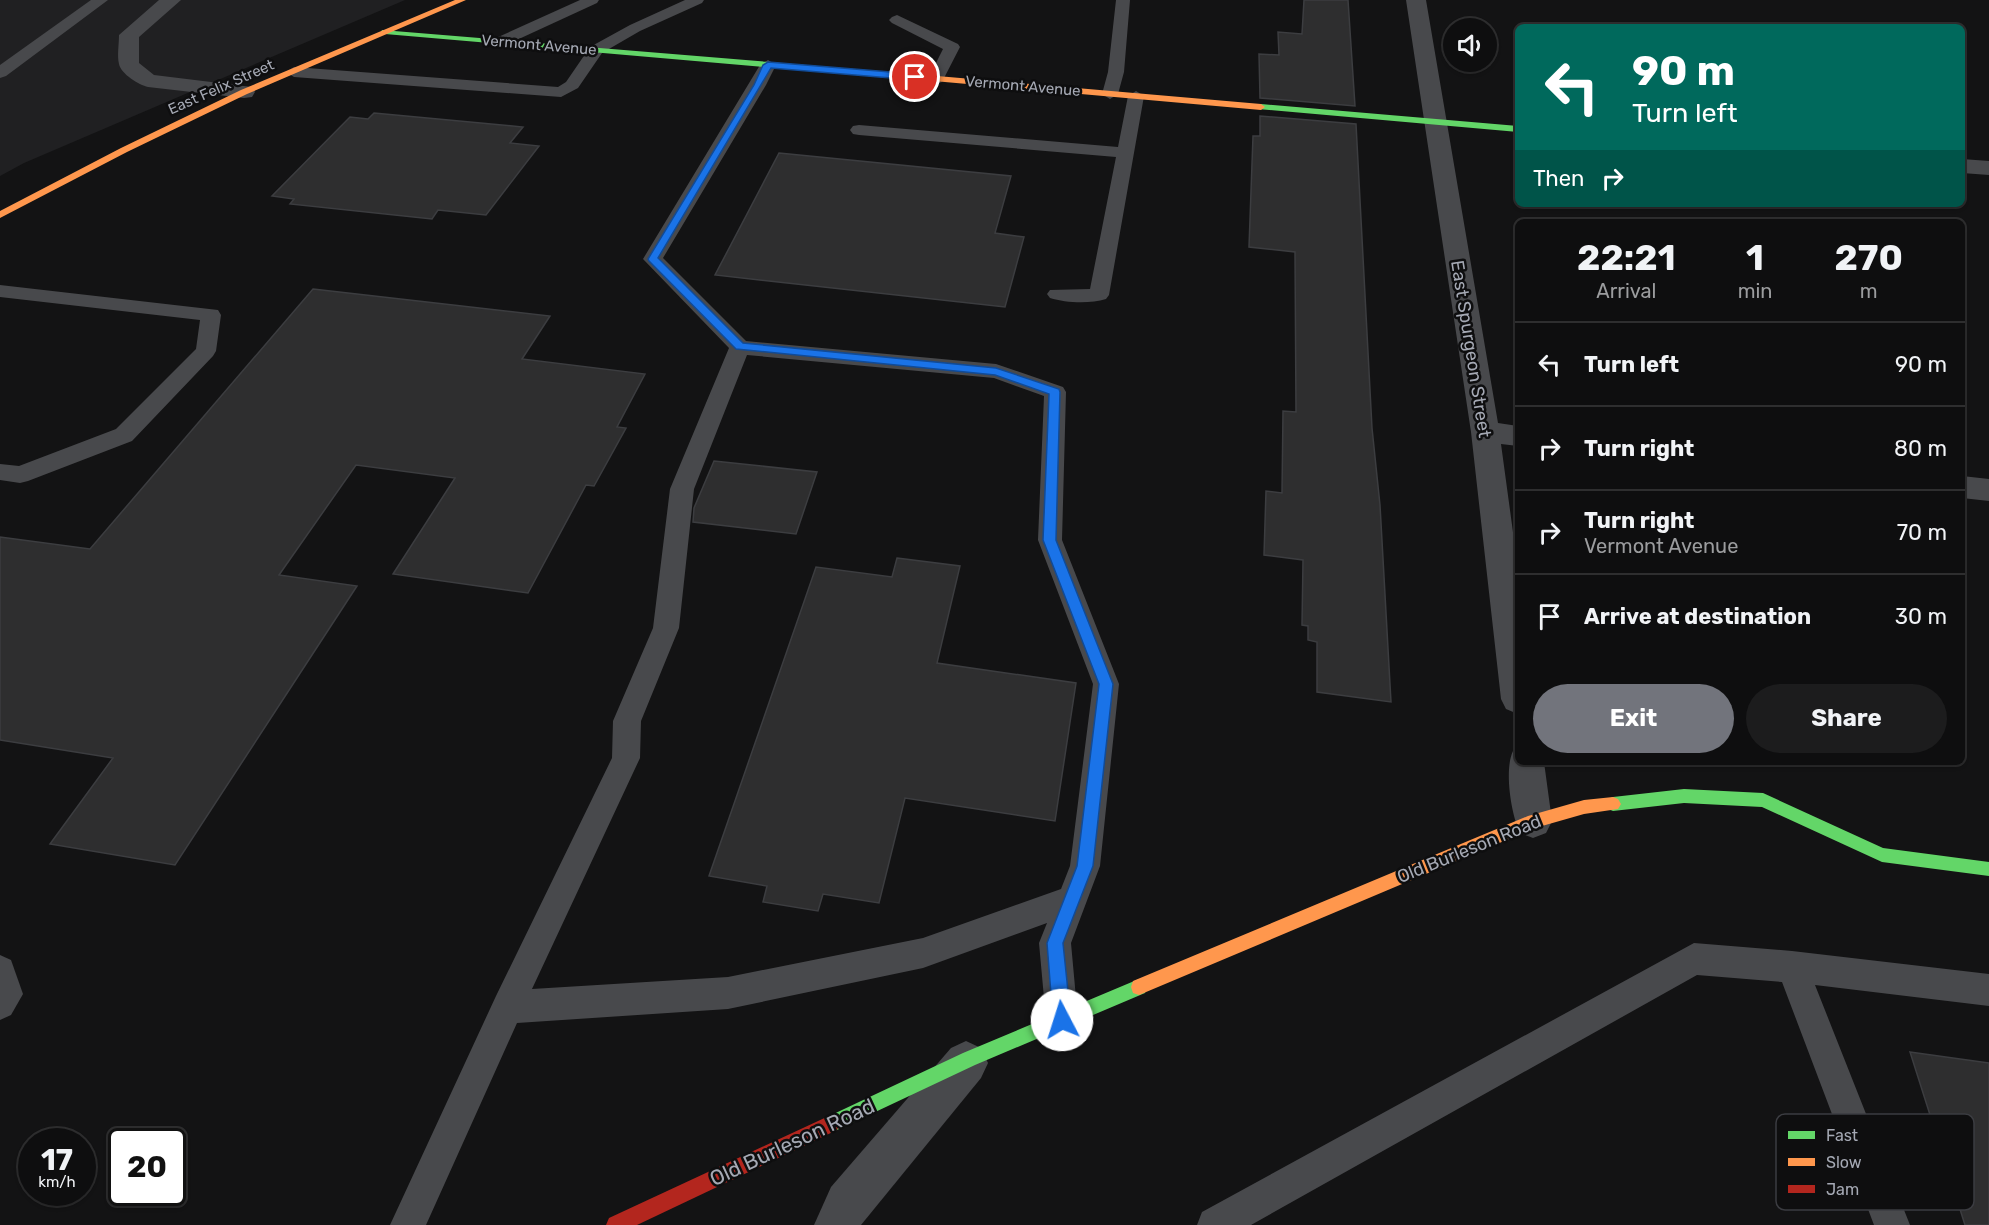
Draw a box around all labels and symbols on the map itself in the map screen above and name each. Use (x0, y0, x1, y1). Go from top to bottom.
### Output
street label: Vermont Avenue (481, 31, 597, 59)
pin (889, 51, 940, 102)
street label: East Felix Street (165, 56, 277, 118)
street label: Vermont Avenue (965, 72, 1081, 100)
street label: East Spurgeon Street (1446, 259, 1496, 439)
street label: Old Burleson Road (1394, 810, 1544, 888)
position arrow (1030, 988, 1094, 1052)
street label: Old Burleson Road (706, 1093, 878, 1191)
legend (1776, 1114, 1974, 1210)
text: Fast (1826, 1126, 1858, 1145)
speed limit sign: 20 (108, 1128, 186, 1206)
text: Slow (1826, 1153, 1862, 1172)
text: Jam (1826, 1180, 1859, 1199)

